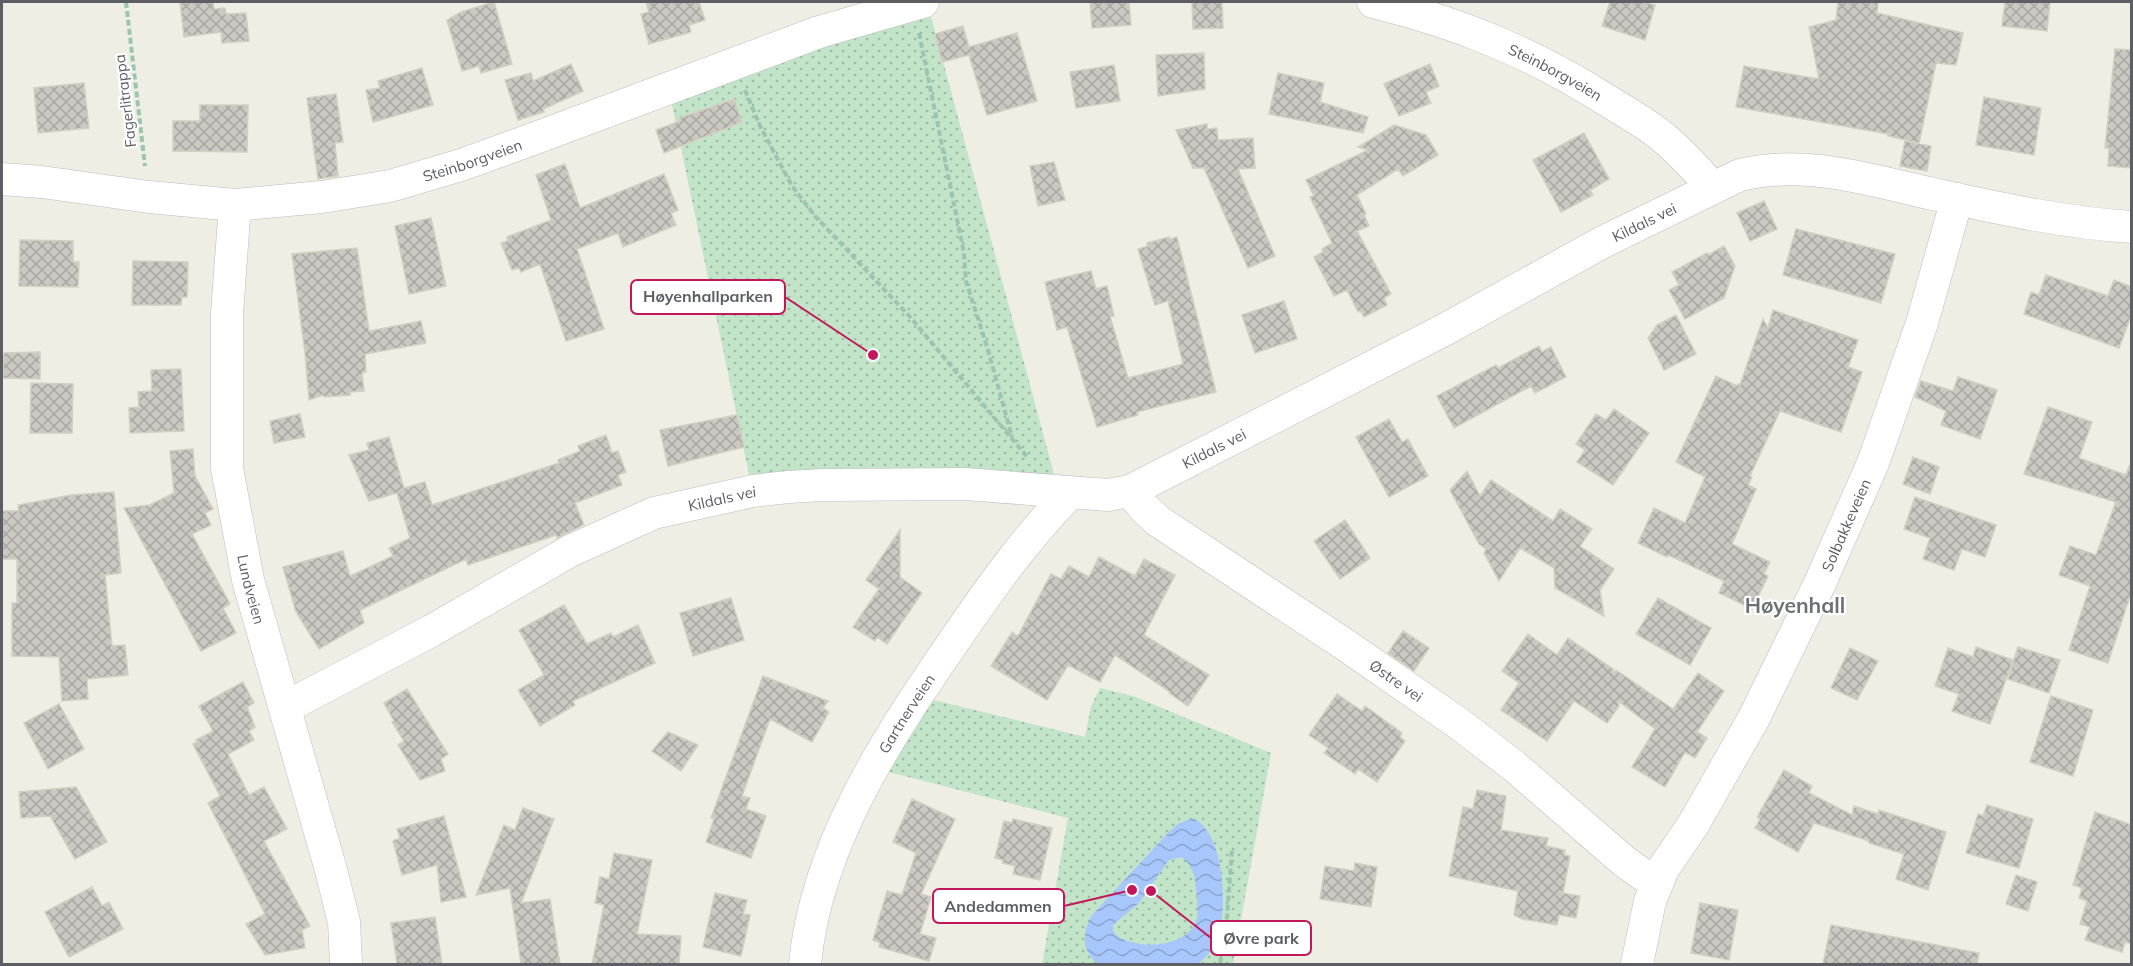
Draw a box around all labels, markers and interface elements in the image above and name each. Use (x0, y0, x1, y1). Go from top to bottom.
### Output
street label: Steinborgveien (1506, 39, 1606, 105)
street label: Fagerlitrappa (110, 53, 140, 149)
street label: Steinborgveien (420, 134, 524, 185)
street label: Kildals vei (1609, 198, 1679, 246)
callout: Høyenhallparken (631, 280, 785, 314)
text: Høyenhallparken (643, 286, 773, 306)
street label: Kildals vei (1179, 424, 1249, 472)
street label: Solbakkeveien (1817, 476, 1874, 574)
street label: Kildals vei (686, 481, 757, 515)
street label: Lundveien (234, 553, 270, 626)
district label: Høyenhall (1745, 592, 1845, 618)
street label: Østre vei (1366, 655, 1427, 706)
street label: Gartnerveien (874, 670, 939, 756)
callout: Andedammen (933, 889, 1064, 923)
text: Andedammen (944, 896, 1052, 916)
callout: Øvre park (1211, 921, 1311, 955)
text: Øvre park (1223, 928, 1300, 948)

